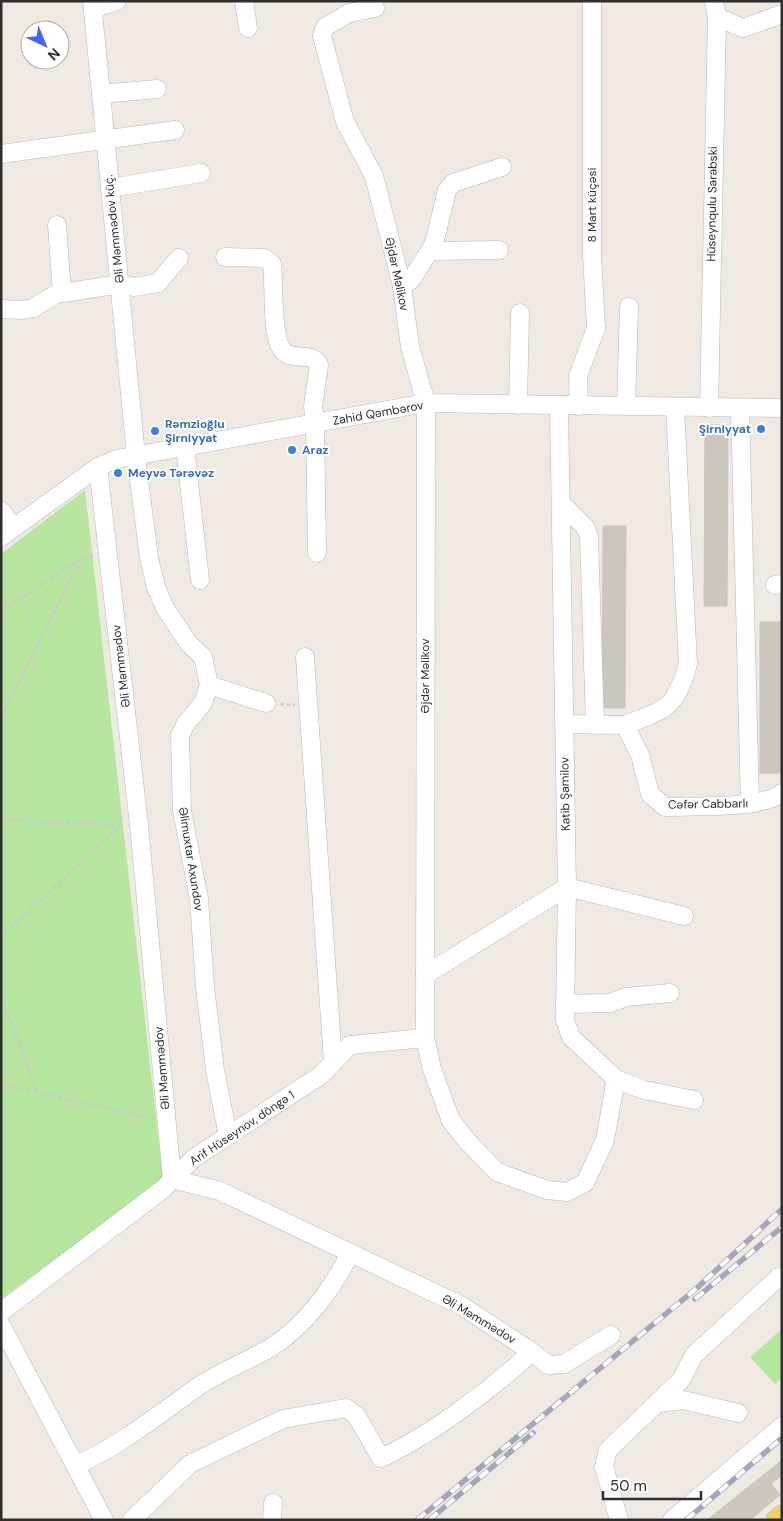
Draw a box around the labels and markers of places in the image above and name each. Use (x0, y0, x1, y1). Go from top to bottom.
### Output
place label: Rəmzioğlu Şirniyyat (165, 416, 225, 446)
place label: Şirniyyat (699, 421, 751, 437)
marker: Şirniyyat (755, 423, 767, 435)
marker: Rəmzioğlu Şirniyyat (149, 425, 161, 437)
place label: Araz (302, 442, 328, 458)
marker: Araz (286, 444, 298, 456)
place label: Meyvə Tərəvəz (128, 465, 214, 481)
marker: Meyvə Tərəvəz (112, 467, 124, 479)

